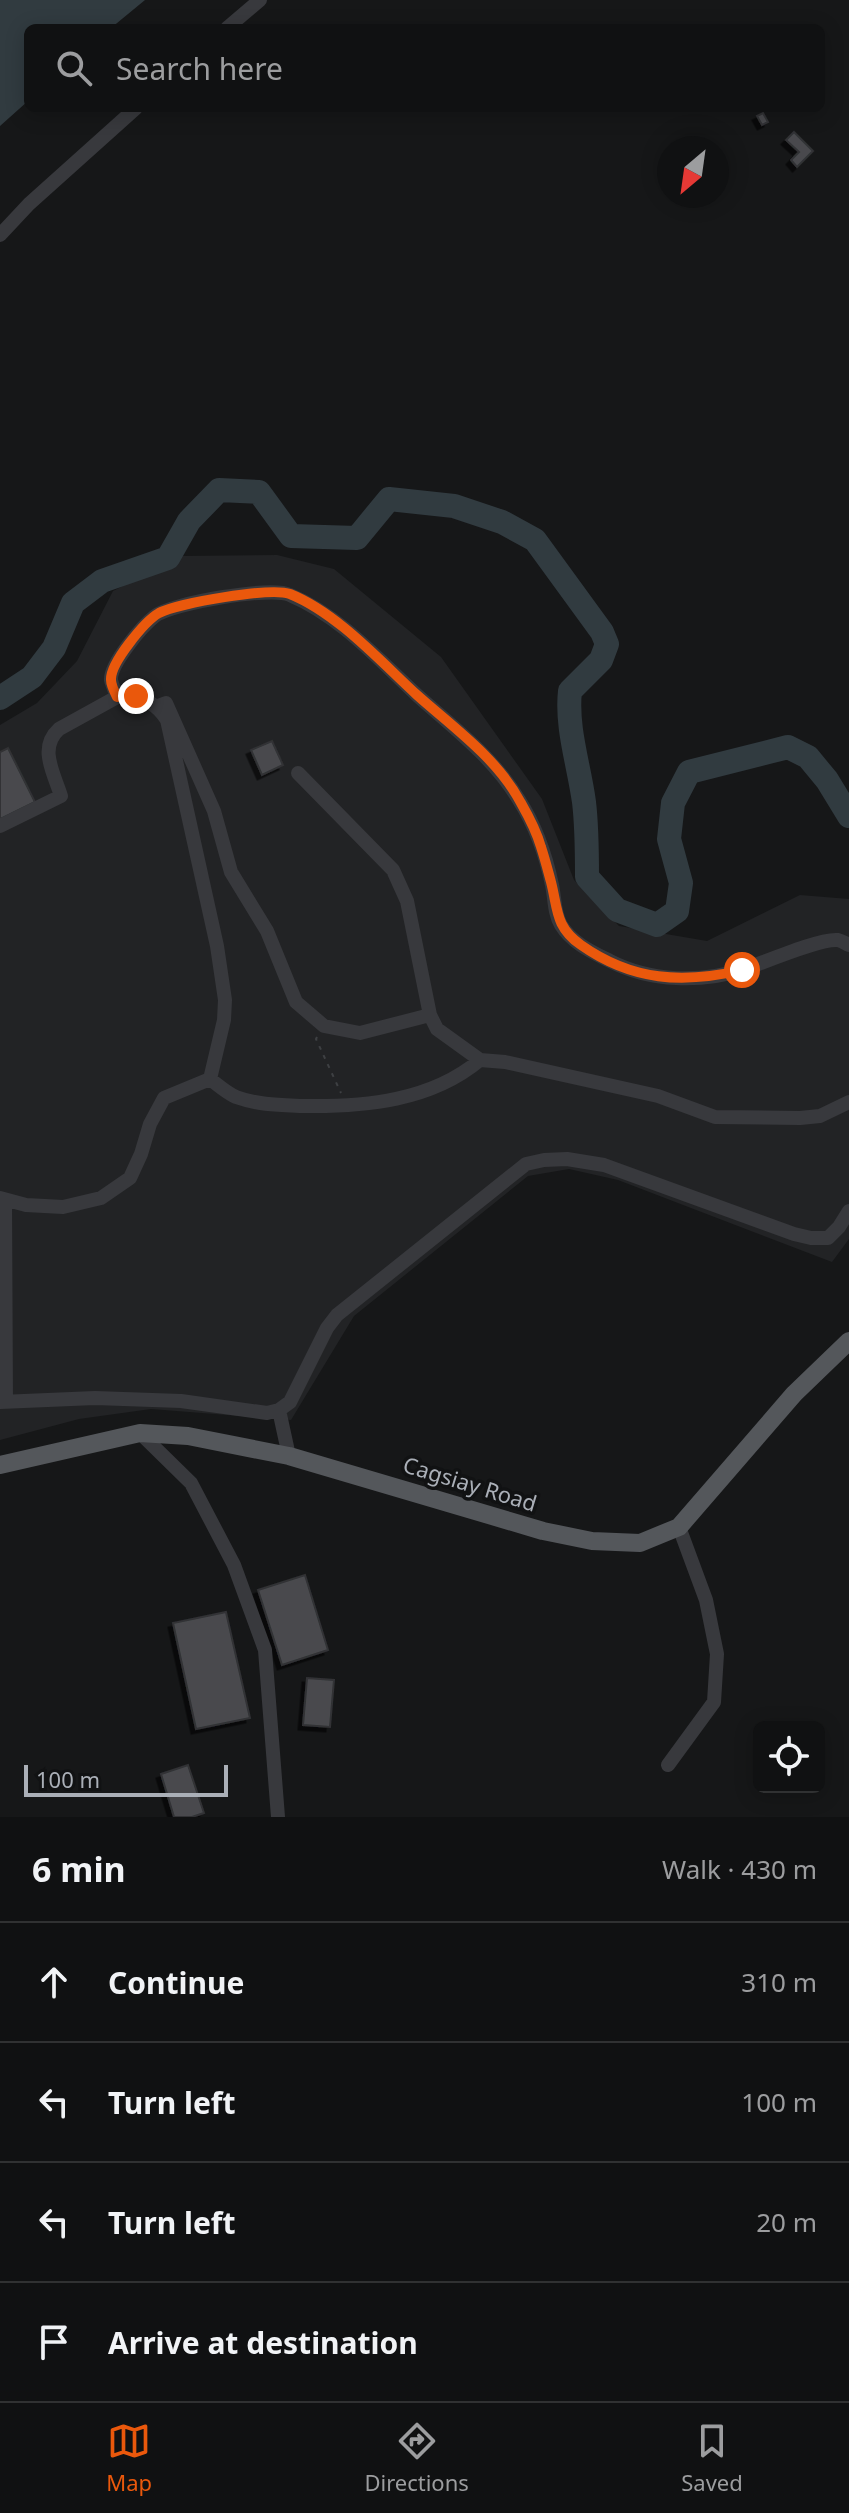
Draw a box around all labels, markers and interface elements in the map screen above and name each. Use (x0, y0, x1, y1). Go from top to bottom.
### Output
search box (24, 24, 825, 112)
icon: search (52, 46, 96, 90)
text: Search here (116, 48, 283, 89)
north arrow (657, 136, 729, 208)
route end (118, 678, 154, 714)
route start (724, 952, 760, 988)
street label: Cagsiay Road (400, 1449, 541, 1518)
map controls (753, 1721, 825, 1793)
button: locate (753, 1721, 825, 1793)
scale bar (24, 1761, 228, 1797)
text: 100 m (36, 1764, 100, 1794)
text: 6 min (32, 1846, 126, 1892)
text: Walk · 430 m (662, 1851, 817, 1887)
icon: ahead (32, 1960, 76, 2004)
text: Continue (108, 1962, 244, 2003)
text: 310 m (741, 1964, 817, 2000)
icon: left (32, 2080, 76, 2124)
text: Turn left (108, 2082, 236, 2123)
text: 100 m (741, 2084, 817, 2120)
icon: left (32, 2200, 76, 2244)
text: Turn left (108, 2202, 236, 2243)
text: 20 m (756, 2204, 817, 2240)
icon: arrive (32, 2320, 76, 2364)
text: Arrive at destination (108, 2322, 418, 2363)
tab: Map (106, 2419, 152, 2497)
tab: Directions (364, 2419, 469, 2497)
tab: Saved (681, 2419, 743, 2497)

